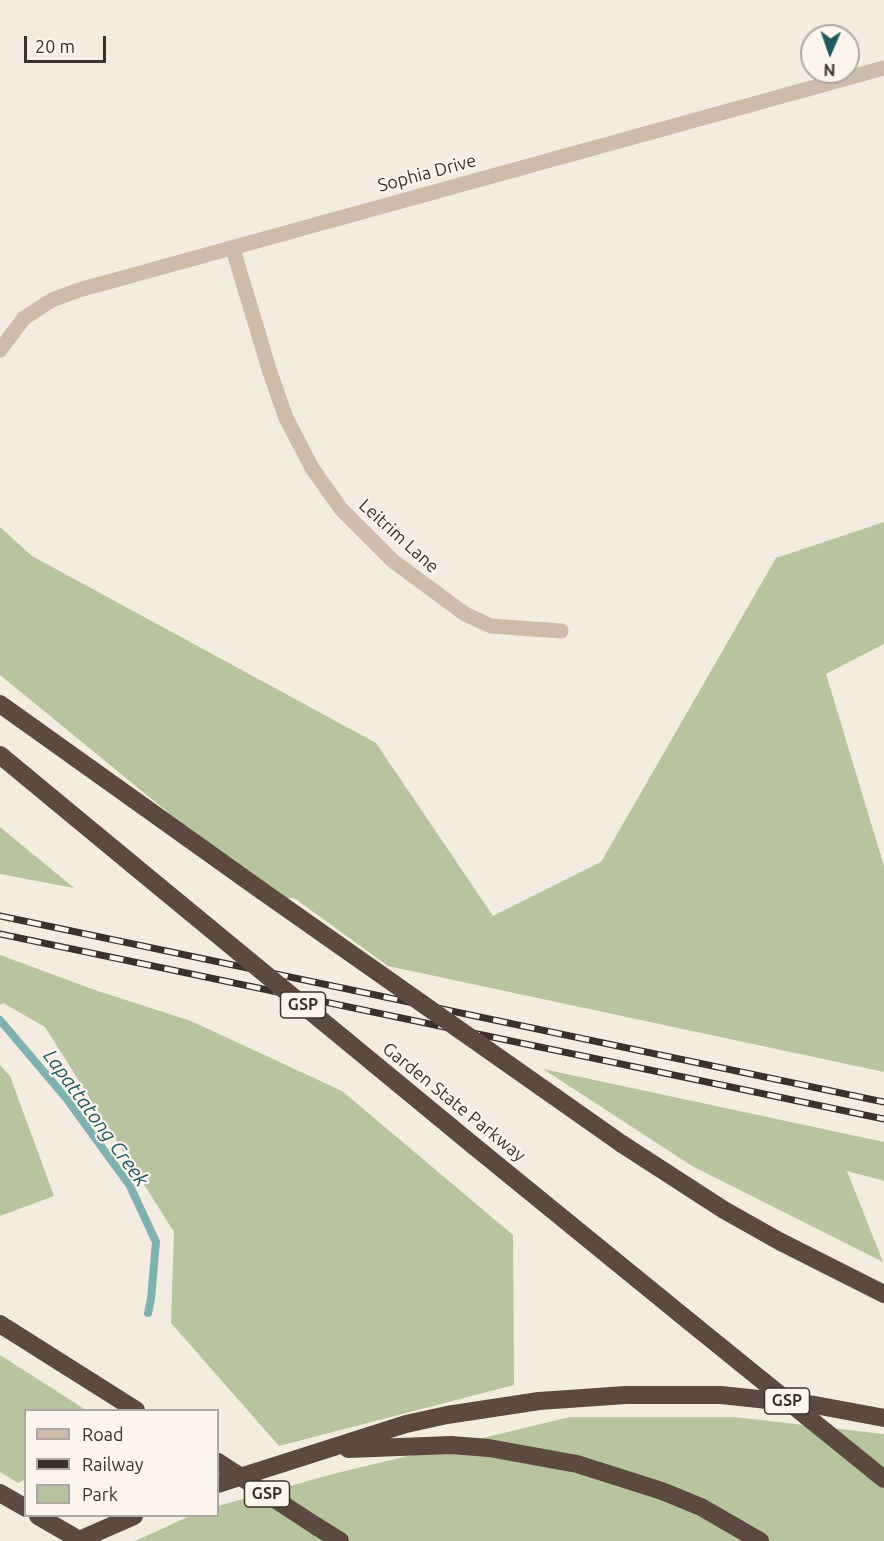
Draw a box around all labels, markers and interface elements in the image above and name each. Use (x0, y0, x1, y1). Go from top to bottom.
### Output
scale bar (27, 24, 110, 62)
north arrow (800, 24, 860, 84)
text: 20 m (35, 36, 75, 56)
text: N (823, 61, 836, 79)
street label: Sophia Drive (375, 149, 479, 197)
street label: Leitrim Lane (355, 495, 443, 577)
road number: GSP (280, 992, 326, 1018)
street label: Garden State Parkway (378, 1038, 530, 1166)
water label: Lapattatong Creek (38, 1045, 154, 1191)
road number: GSP (764, 1388, 810, 1414)
legend (24, 1409, 219, 1517)
text: Road (82, 1424, 124, 1444)
text: Railway (82, 1454, 143, 1474)
road number: GSP (244, 1481, 290, 1507)
text: Park (82, 1484, 118, 1504)

